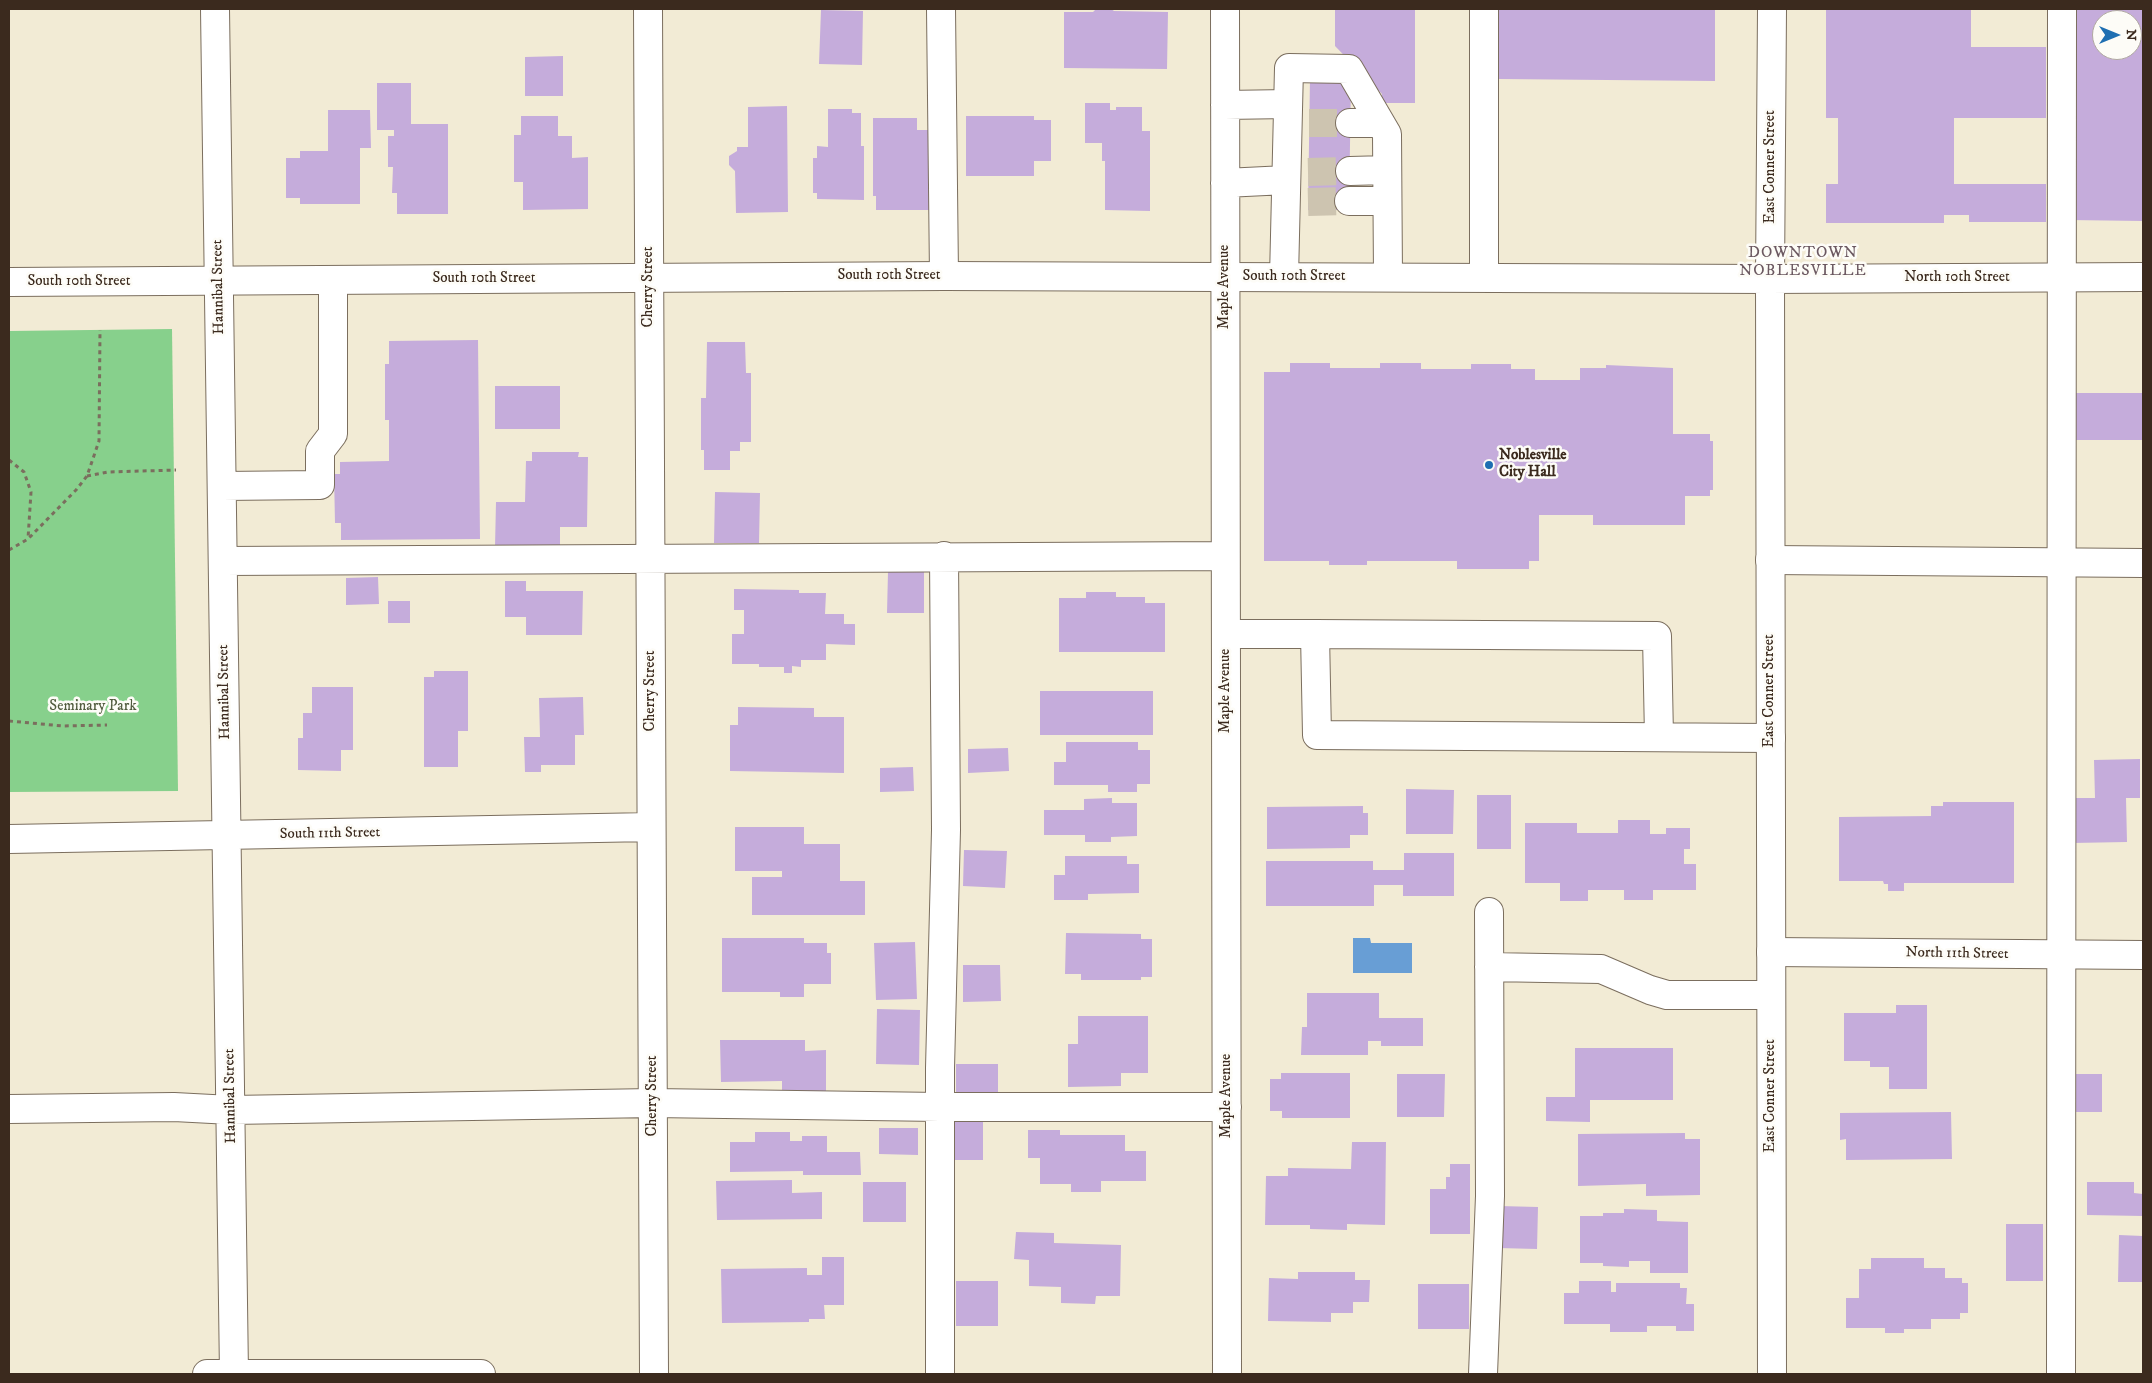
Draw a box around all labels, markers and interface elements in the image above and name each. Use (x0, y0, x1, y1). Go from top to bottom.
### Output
north arrow (2092, 10, 2142, 60)
text: N (2122, 29, 2140, 41)
street label: East Conner Street (1762, 110, 1780, 224)
street label: Hannibal Street (209, 239, 229, 335)
district label: DOWNTOWN NOBLESVILLE (1738, 244, 1868, 282)
street label: Maple Avenue (1216, 245, 1234, 329)
street label: Cherry Street (640, 247, 658, 327)
street label: South 10th Street (837, 267, 941, 285)
street label: South 10th Street (1242, 268, 1346, 286)
street label: North 10th Street (1904, 269, 2010, 287)
street label: South 10th Street (432, 270, 536, 288)
street label: South 10th Street (27, 273, 131, 291)
place label: Noblesville City Hall (1499, 447, 1567, 482)
marker: Noblesville City Hall (1483, 459, 1495, 471)
street label: East Conner Street (1761, 634, 1779, 748)
street label: Hannibal Street (215, 644, 235, 740)
street label: Maple Avenue (1217, 649, 1235, 733)
street label: Cherry Street (642, 651, 660, 731)
park label: Seminary Park (49, 698, 137, 716)
street label: South 11th Street (280, 824, 380, 844)
street label: North 11th Street (1905, 944, 2009, 964)
street label: East Conner Street (1762, 1039, 1780, 1153)
street label: Hannibal Street (221, 1048, 241, 1144)
street label: Maple Avenue (1218, 1054, 1236, 1138)
street label: Cherry Street (644, 1056, 662, 1136)

